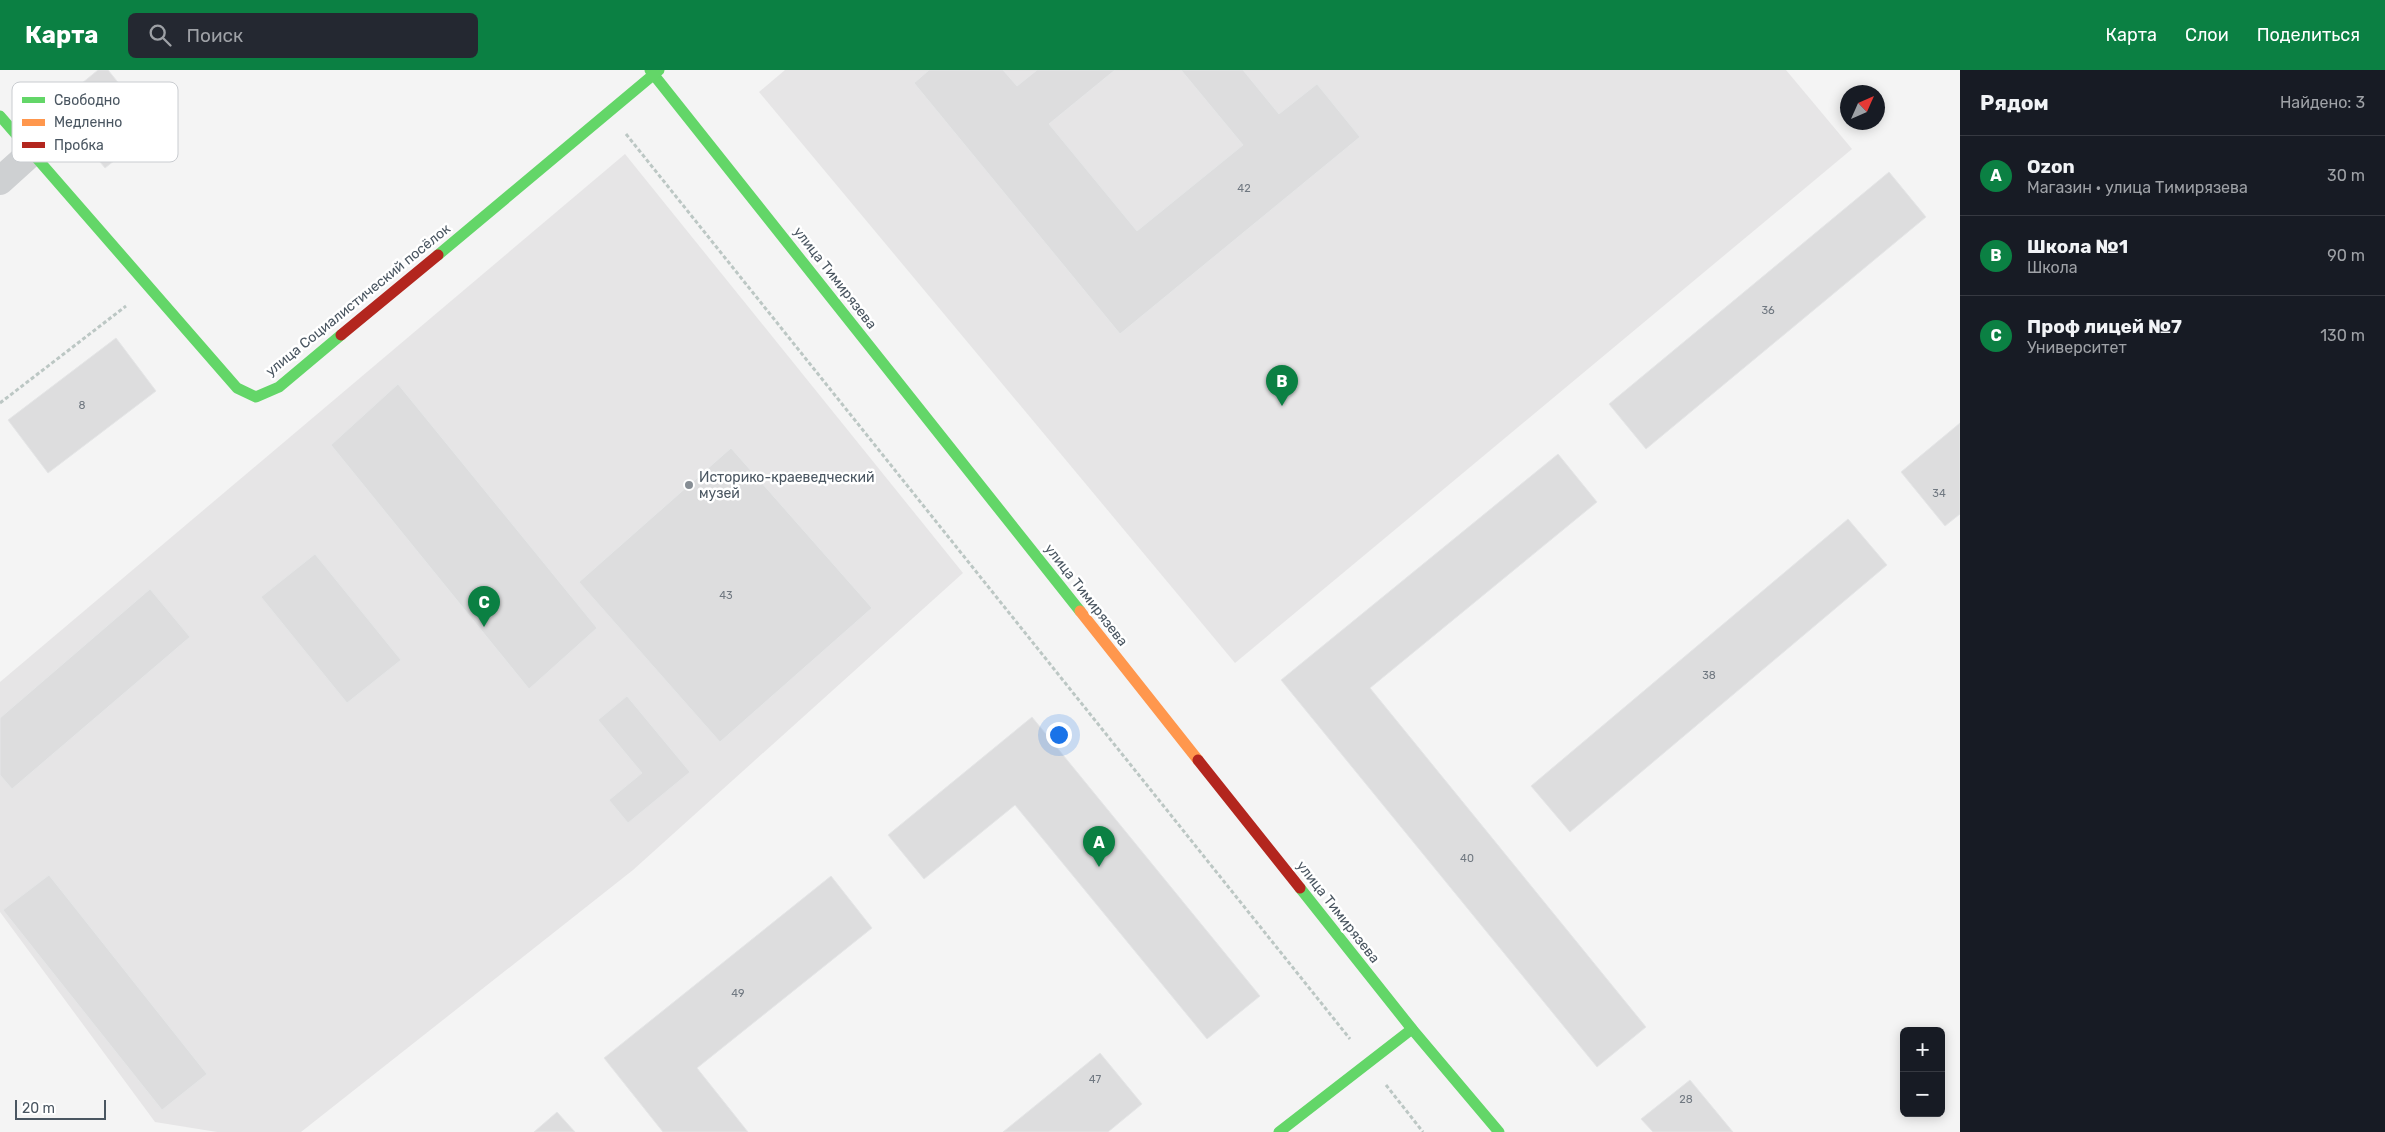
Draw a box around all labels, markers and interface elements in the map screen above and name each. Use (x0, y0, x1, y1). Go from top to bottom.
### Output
search box (128, 13, 478, 58)
text: Карта (25, 21, 98, 49)
icon: search (146, 21, 174, 49)
text: Поиск (186, 24, 243, 47)
text: Карта (2106, 24, 2157, 46)
text: Слои (2185, 24, 2229, 46)
text: Поделиться (2257, 24, 2360, 46)
legend (12, 82, 178, 162)
north arrow (1840, 85, 1885, 130)
text: Рядом (1980, 90, 2049, 115)
text: Свободно (54, 92, 120, 109)
text: Найдено: 3 (2280, 93, 2365, 112)
text: Медленно (54, 114, 122, 131)
text: Пробка (54, 137, 104, 154)
text: Ozon (2027, 155, 2075, 178)
text: A (1990, 166, 2002, 185)
text: 30 m (2327, 166, 2365, 185)
text: Магазин · улица Тимирязева (2027, 178, 2248, 197)
house number: 42 (1237, 182, 1251, 195)
street label: улица Социалистический посёлок (262, 220, 454, 380)
street label: улица Тимирязева (790, 224, 880, 332)
text: Школа №1 (2027, 235, 2128, 258)
text: B (1990, 246, 2002, 265)
text: 90 m (2327, 246, 2365, 265)
text: Школа (2027, 258, 2078, 277)
house number: 36 (1761, 304, 1775, 317)
text: Проф лицей №7 (2027, 315, 2182, 338)
text: C (1990, 326, 2002, 345)
text: 130 m (2320, 326, 2365, 345)
text: Университет (2027, 338, 2127, 357)
pin: B (1266, 365, 1298, 406)
house number: 8 (79, 399, 86, 412)
place label: Историко-краеведческий музей (699, 469, 875, 502)
marker: Историко-краеведческий музей (683, 479, 695, 491)
house number: 34 (1932, 487, 1946, 500)
street label: улица Тимирязева (1041, 541, 1131, 649)
pin: C (468, 586, 500, 627)
house number: 43 (719, 589, 733, 602)
house number: 38 (1702, 669, 1716, 682)
your location (1046, 722, 1072, 748)
pin: A (1083, 826, 1115, 867)
house number: 40 (1460, 852, 1474, 865)
street label: улица Тимирязева (1293, 858, 1383, 966)
house number: 49 (731, 987, 745, 1000)
map controls (1900, 1027, 1945, 1117)
button: + (1900, 1027, 1945, 1072)
button: − (1900, 1072, 1945, 1117)
house number: 47 (1089, 1073, 1101, 1086)
house number: 28 (1679, 1093, 1693, 1106)
scale bar (15, 1097, 106, 1120)
text: 20 m (22, 1100, 55, 1117)

